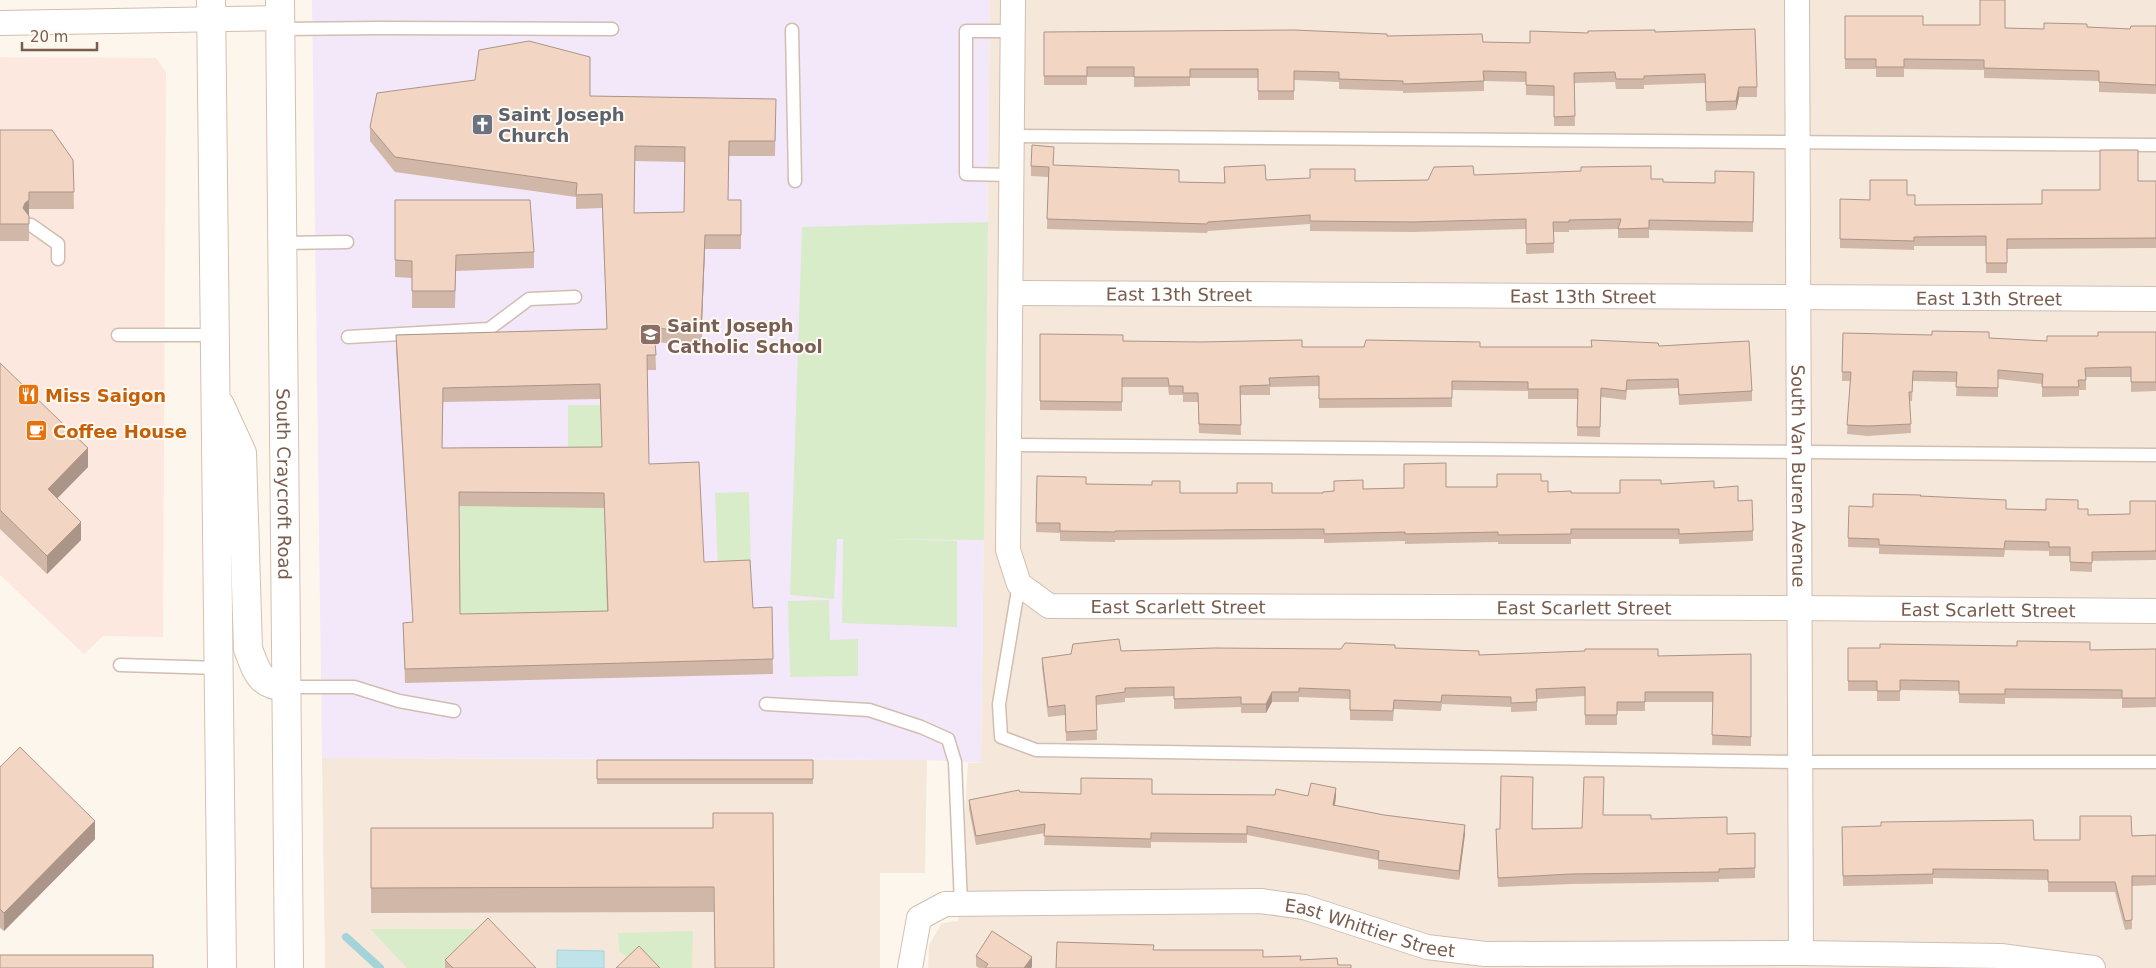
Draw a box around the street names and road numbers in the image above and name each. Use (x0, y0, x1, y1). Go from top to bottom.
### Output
street label: East 13th Street (1106, 283, 1252, 305)
street label: East 13th Street (1510, 285, 1656, 307)
street label: East 13th Street (1916, 287, 2062, 309)
street label: South Van Buren Avenue (1788, 364, 1810, 588)
street label: South Craycroft Road (273, 388, 296, 580)
street label: East Scarlett Street (1090, 596, 1266, 617)
street label: East Scarlett Street (1496, 597, 1672, 618)
street label: East Scarlett Street (1900, 598, 2076, 621)
street label: East Whittier Street (1284, 894, 1456, 961)

